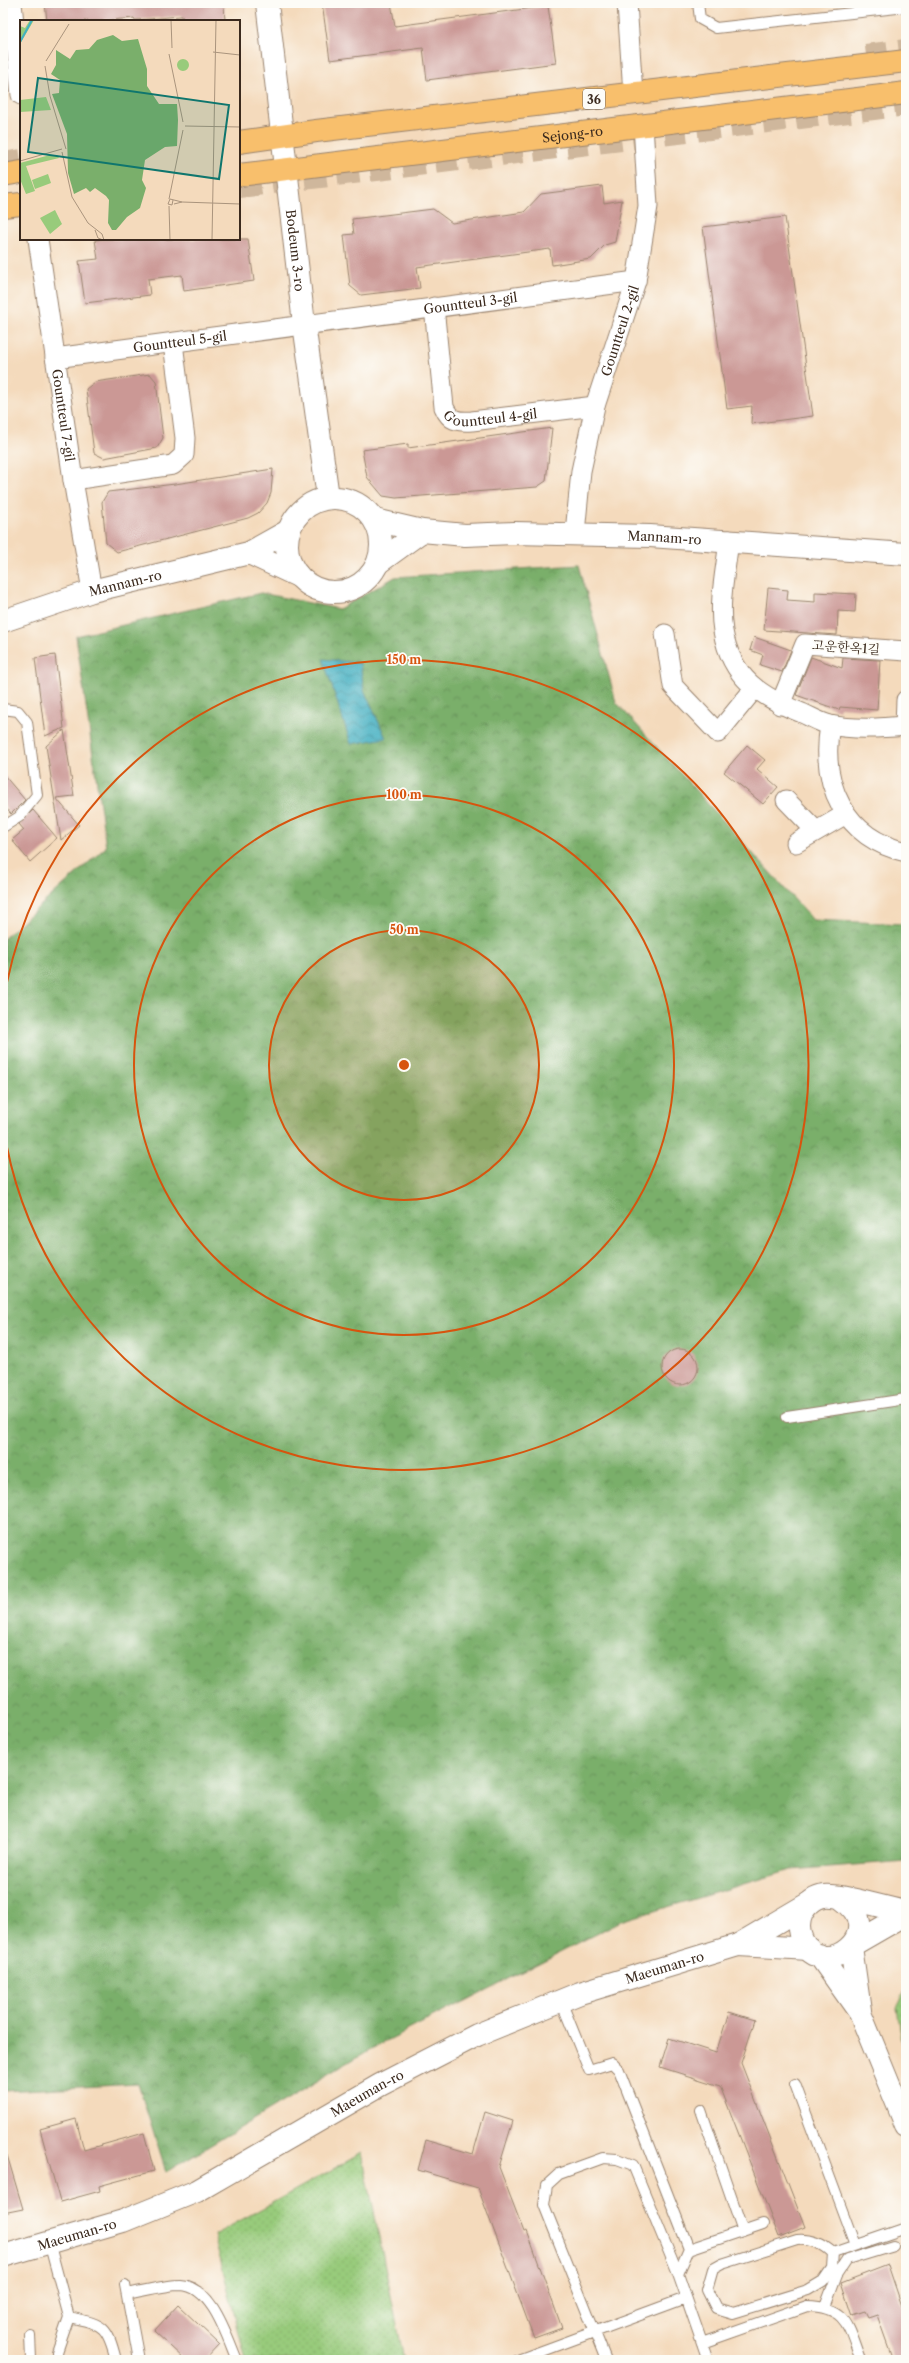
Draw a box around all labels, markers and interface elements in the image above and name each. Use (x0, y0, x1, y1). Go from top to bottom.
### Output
inset map (20, 20, 240, 240)
road number: 36 (583, 89, 605, 109)
street label: Sejong-ro (541, 122, 604, 146)
street label: Bodeum 3-ro (283, 209, 308, 292)
street label: Gountteul 2-gil (597, 283, 642, 378)
street label: Gountteul 3-gil (423, 289, 518, 317)
street label: Gountteul 5-gil (132, 327, 228, 356)
street label: Gountteul 7-gil (49, 368, 78, 463)
street label: Gountteul 4-gil (440, 405, 538, 429)
street label: Mannam-ro (627, 528, 702, 548)
street label: Mannam-ro (87, 566, 163, 600)
street label: 고운한옥1길 (811, 637, 881, 657)
text: 150 m (387, 652, 421, 667)
text: 100 m (386, 787, 422, 802)
text: 50 m (389, 922, 419, 937)
centre of rings (397, 1058, 411, 1072)
street label: Maeuman-ro (623, 1948, 706, 1987)
street label: Maeuman-ro (327, 2066, 406, 2120)
street label: Maeuman-ro (36, 2215, 118, 2254)

